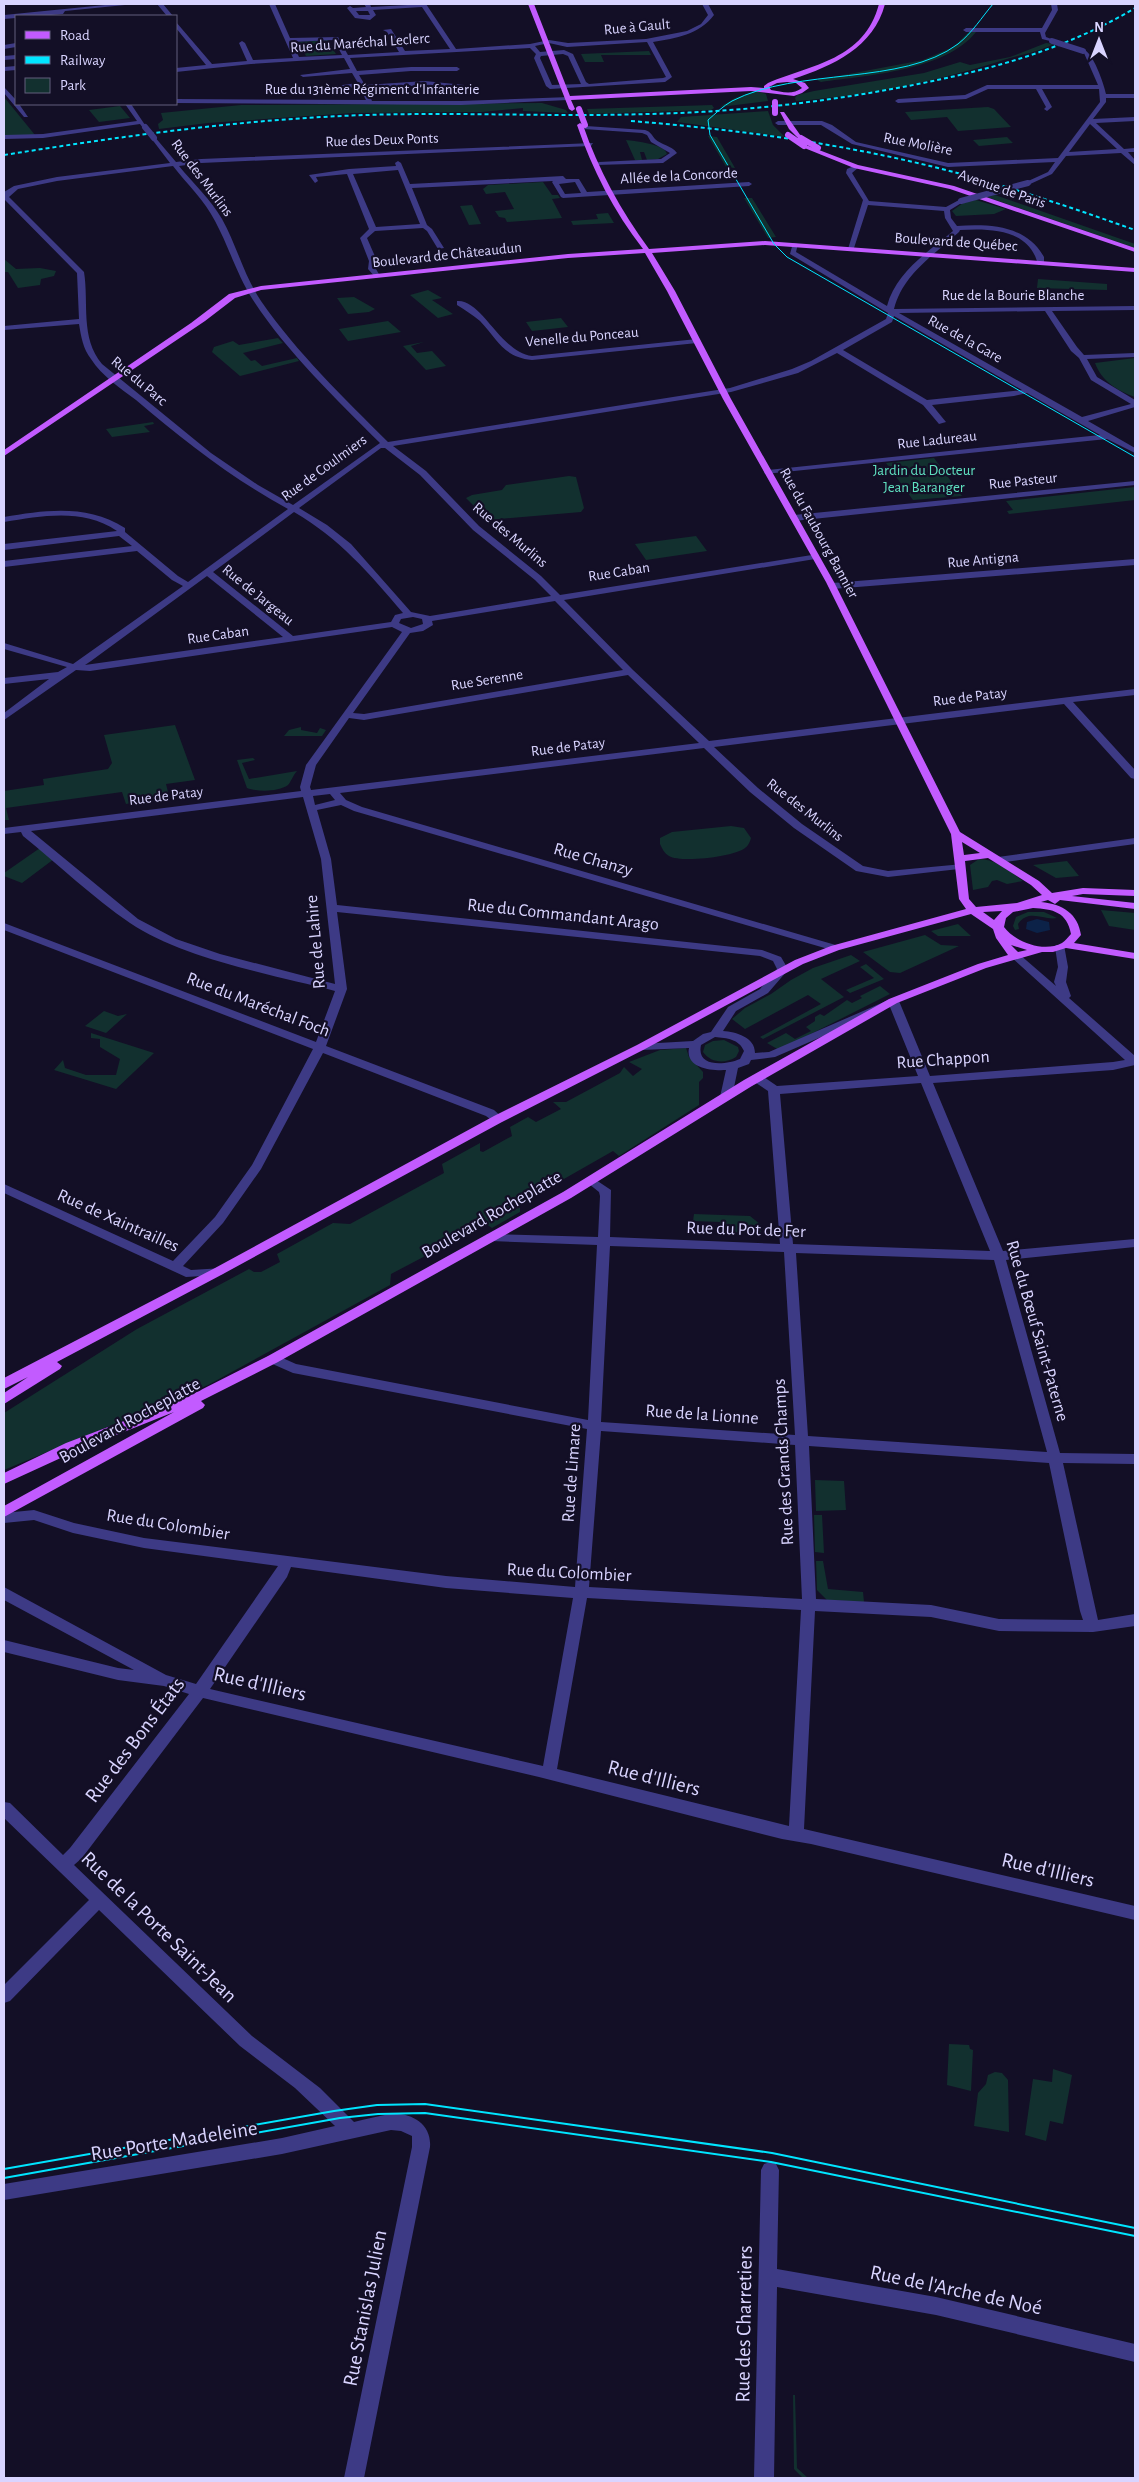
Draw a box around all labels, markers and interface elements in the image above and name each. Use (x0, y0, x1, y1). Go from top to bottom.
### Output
legend (15, 15, 178, 105)
north arrow (1074, 15, 1124, 65)
street label: Rue à Gault (603, 17, 671, 37)
text: N (1094, 21, 1104, 35)
text: Road (60, 28, 90, 43)
street label: Rue du Maréchal Leclerc (290, 31, 430, 55)
text: Railway (60, 53, 106, 68)
text: Park (60, 78, 86, 93)
street label: Rue du 131ème Régiment d'Infanterie (265, 82, 479, 97)
street label: Rue Molière (882, 130, 954, 158)
street label: Rue des Deux Ponts (325, 131, 439, 149)
street label: Rue des Murlins (168, 137, 236, 219)
street label: Allée de la Concorde (620, 165, 738, 187)
street label: Avenue de Paris (956, 167, 1048, 211)
street label: Boulevard de Québec (894, 230, 1018, 254)
street label: Boulevard de Châteaudun (371, 240, 523, 270)
street label: Rue de la Bourie Blanche (942, 288, 1084, 303)
street label: Rue de la Gare (925, 312, 1005, 366)
street label: Venelle du Ponceau (525, 325, 640, 349)
street label: Rue du Parc (108, 353, 170, 409)
street label: Rue Ladureau (897, 428, 978, 452)
street label: Rue de Coulmiers (279, 432, 369, 504)
park label: Jardin du Docteur Jean Baranger (873, 463, 975, 495)
street label: Rue du Faubourg Bannier (777, 465, 861, 601)
street label: Rue Pasteur (988, 470, 1058, 492)
street label: Rue des Murlins (470, 500, 550, 570)
street label: Rue Antigna (947, 549, 1019, 571)
street label: Rue Caban (587, 560, 651, 584)
street label: Rue de Jargeau (219, 562, 297, 628)
street label: Rue Caban (186, 623, 250, 647)
street label: Rue Serenne (450, 667, 524, 693)
street label: Rue de Patay (932, 685, 1008, 709)
street label: Rue de Patay (530, 735, 606, 759)
street label: Rue des Murlins (764, 776, 846, 844)
street label: Rue de Patay (128, 784, 204, 808)
street label: Rue Chanzy (551, 840, 635, 880)
street label: Rue de Lahire (303, 894, 329, 990)
street label: Rue du Commandant Arago (466, 896, 660, 934)
street label: Rue du Maréchal Foch (184, 969, 332, 1041)
street label: Rue Chappon (896, 1048, 990, 1072)
street label: Boulevard Rocheplatte (419, 1168, 565, 1262)
street label: Rue de Xaintrailles (54, 1186, 182, 1256)
street label: Rue du Pot de Fer (686, 1219, 806, 1241)
street label: Rue du Bœuf Saint-Paterne (1003, 1238, 1071, 1424)
street label: Boulevard Rocheplatte (57, 1375, 203, 1467)
street label: Rue des Grands Champs (771, 1378, 797, 1546)
street label: Rue de la Lionne (645, 1402, 759, 1428)
street label: Rue de Limare (560, 1423, 584, 1523)
street label: Rue du Colombier (105, 1506, 231, 1544)
street label: Rue du Colombier (506, 1561, 632, 1585)
street label: Rue d'Illiers (211, 1663, 309, 1705)
street label: Rue des Bons États (80, 1672, 189, 1806)
street label: Rue d'Illiers (606, 1756, 702, 1800)
street label: Rue de la Porte Saint-Jean (77, 1847, 241, 2007)
street label: Rue d'Illiers (999, 1849, 1097, 1891)
street label: Rue Porte Madeleine (89, 2117, 259, 2165)
street label: Rue Stanislas Julien (340, 2228, 390, 2388)
street label: Rue des Charretiers (732, 2245, 756, 2403)
street label: Rue de l'Arche de Noé (868, 2262, 1044, 2318)

